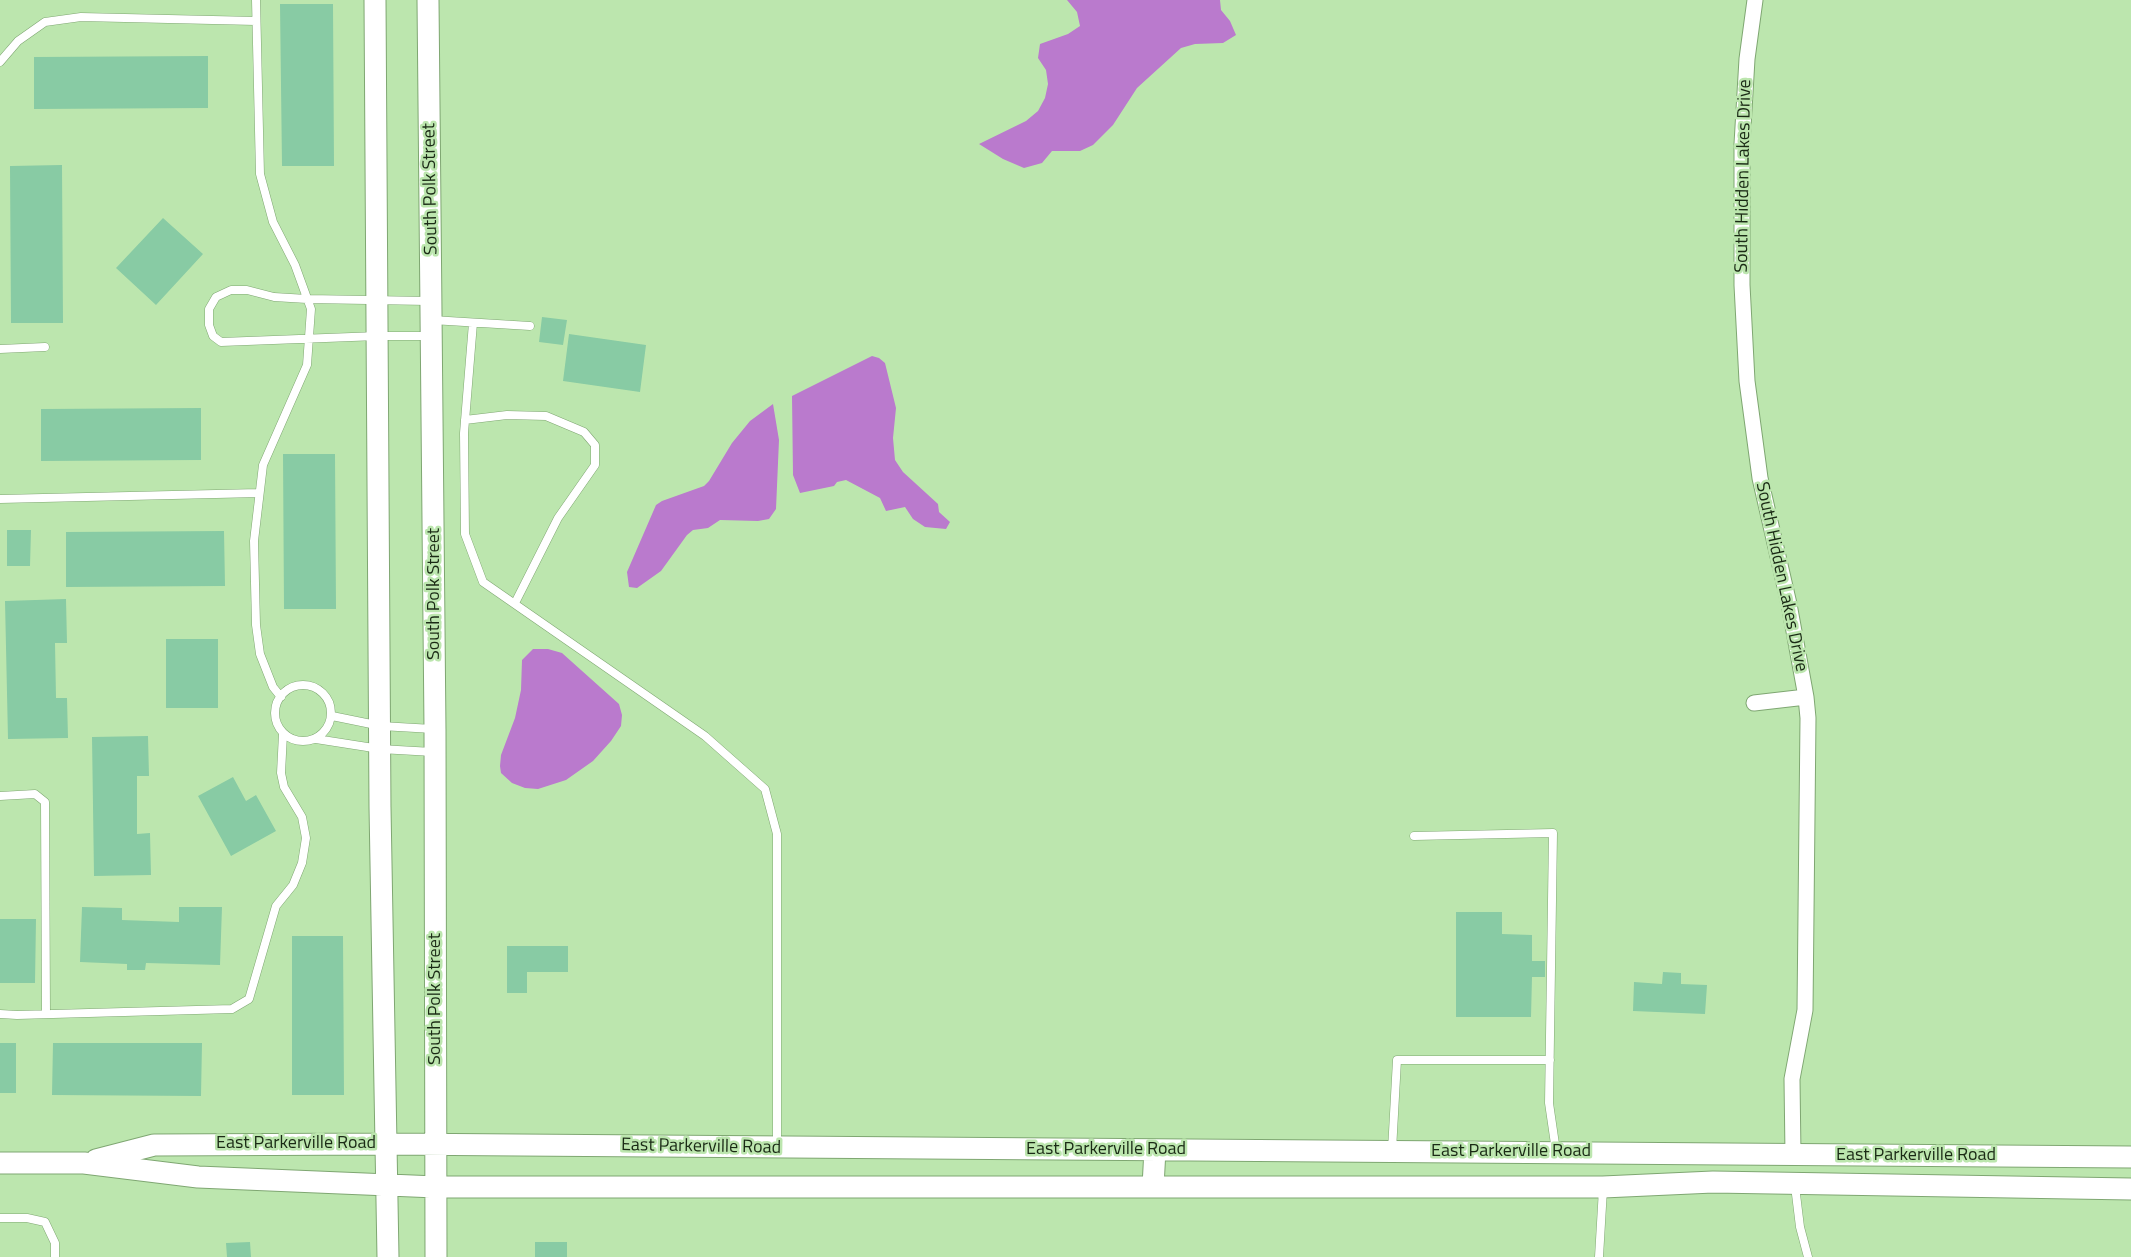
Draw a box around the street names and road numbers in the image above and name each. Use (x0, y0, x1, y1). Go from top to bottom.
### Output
street label: South Hidden Lakes Drive (1732, 79, 1756, 273)
street label: South Polk Street (419, 123, 443, 255)
street label: South Hidden Lakes Drive (1750, 480, 1812, 674)
street label: South Polk Street (424, 528, 446, 660)
street label: South Polk Street (425, 933, 447, 1065)
street label: East Parkerville Road (216, 1133, 376, 1155)
street label: East Parkerville Road (621, 1135, 781, 1159)
street label: East Parkerville Road (1026, 1139, 1186, 1161)
street label: East Parkerville Road (1431, 1141, 1591, 1163)
street label: East Parkerville Road (1836, 1145, 1996, 1167)

